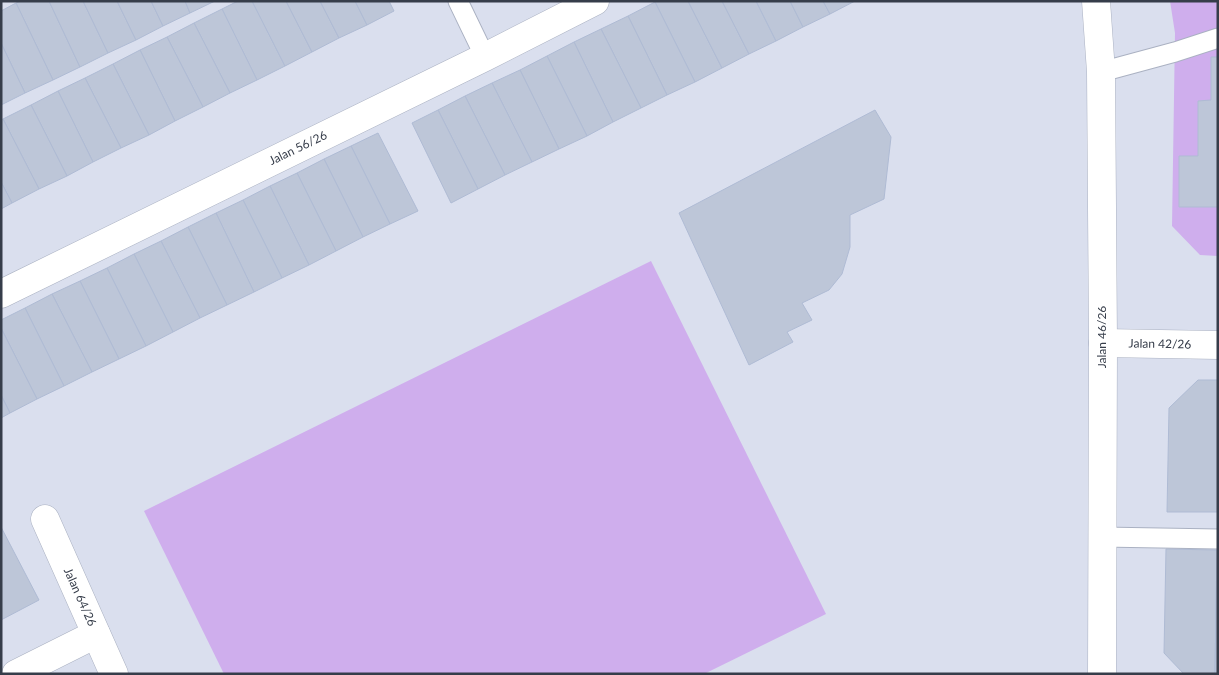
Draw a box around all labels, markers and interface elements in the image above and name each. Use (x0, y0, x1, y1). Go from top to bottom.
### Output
street label: Jalan 56/26 (266, 127, 329, 168)
street label: Jalan 46/26 (1094, 306, 1109, 368)
street label: Jalan 42/26 (1129, 335, 1191, 352)
street label: Jalan 64/26 (61, 565, 100, 628)

